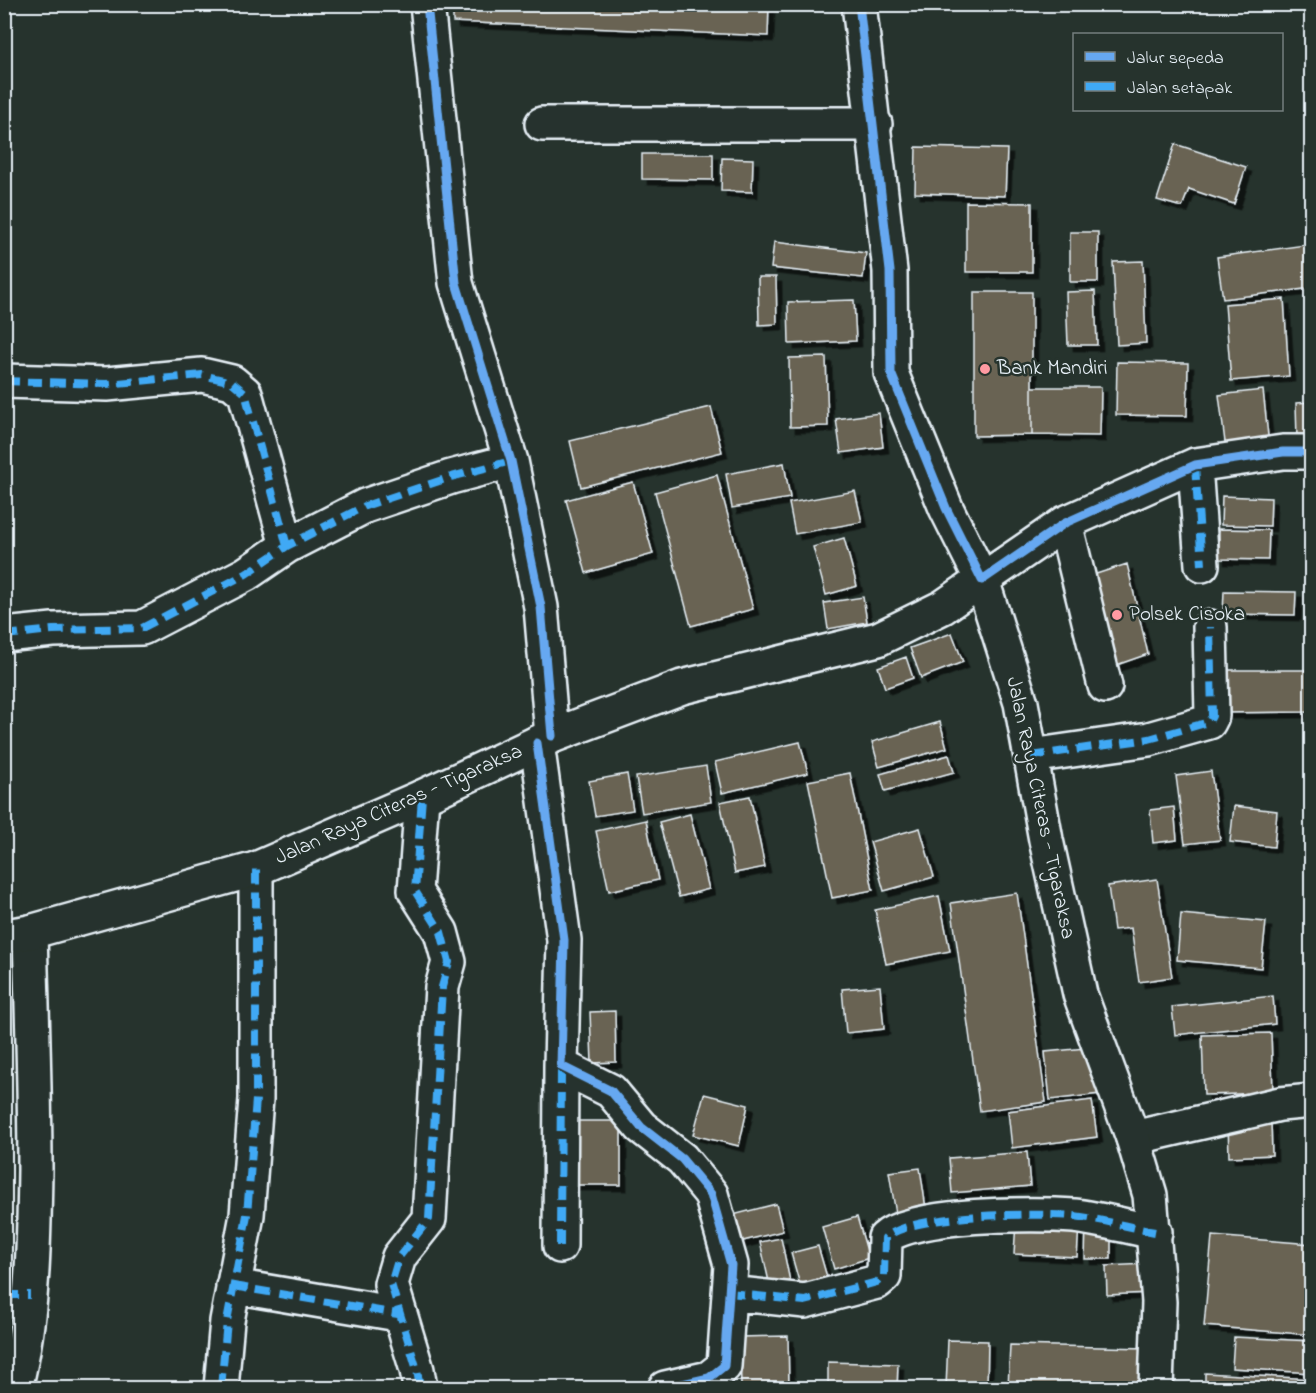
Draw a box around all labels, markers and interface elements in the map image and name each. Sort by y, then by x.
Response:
legend [1073,33,1283,111]
text: Jalur sepeda [1127,46,1224,72]
text: Jalan setapak [1127,76,1232,102]
place label: Bank Mandiri [996,354,1108,384]
marker: Bank Mandiri [978,362,992,376]
place label: Polsek Cisoka [1129,600,1245,630]
marker: Polsek Cisoka [1110,608,1124,622]
street label: Jalan Raya Citeras - Tigaraksa [996,674,1082,942]
street label: Jalan Raya Citeras - Tigaraksa [271,737,528,875]

